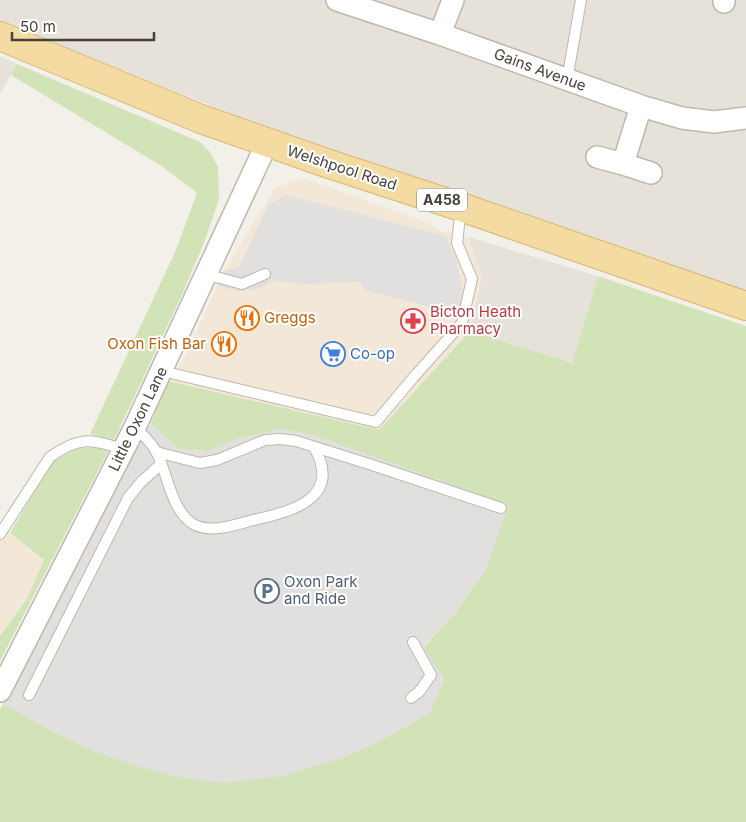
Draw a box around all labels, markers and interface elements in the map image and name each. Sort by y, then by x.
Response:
scale bar [12,10,155,42]
text: 50 m [20,17,56,36]
street label: Gains Avenue [491,44,589,95]
street label: Welshpool Road [285,141,399,194]
road number: A458 [417,188,467,212]
place label: Bicton Heath Pharmacy [430,302,521,338]
restaurant icon: Greggs [234,305,260,331]
place label: Greggs [264,308,316,327]
pharmacy icon: Bicton Heath Pharmacy [400,308,426,334]
restaurant icon: Oxon Fish Bar [211,331,237,357]
place label: Oxon Fish Bar [107,334,206,353]
supermarket icon: Co-op [320,341,346,367]
place label: Co-op [350,344,395,363]
street label: Little Oxon Lane [104,363,171,474]
place label: Oxon Park and Ride [284,572,358,608]
parking icon: Oxon Park and Ride [254,578,280,604]

